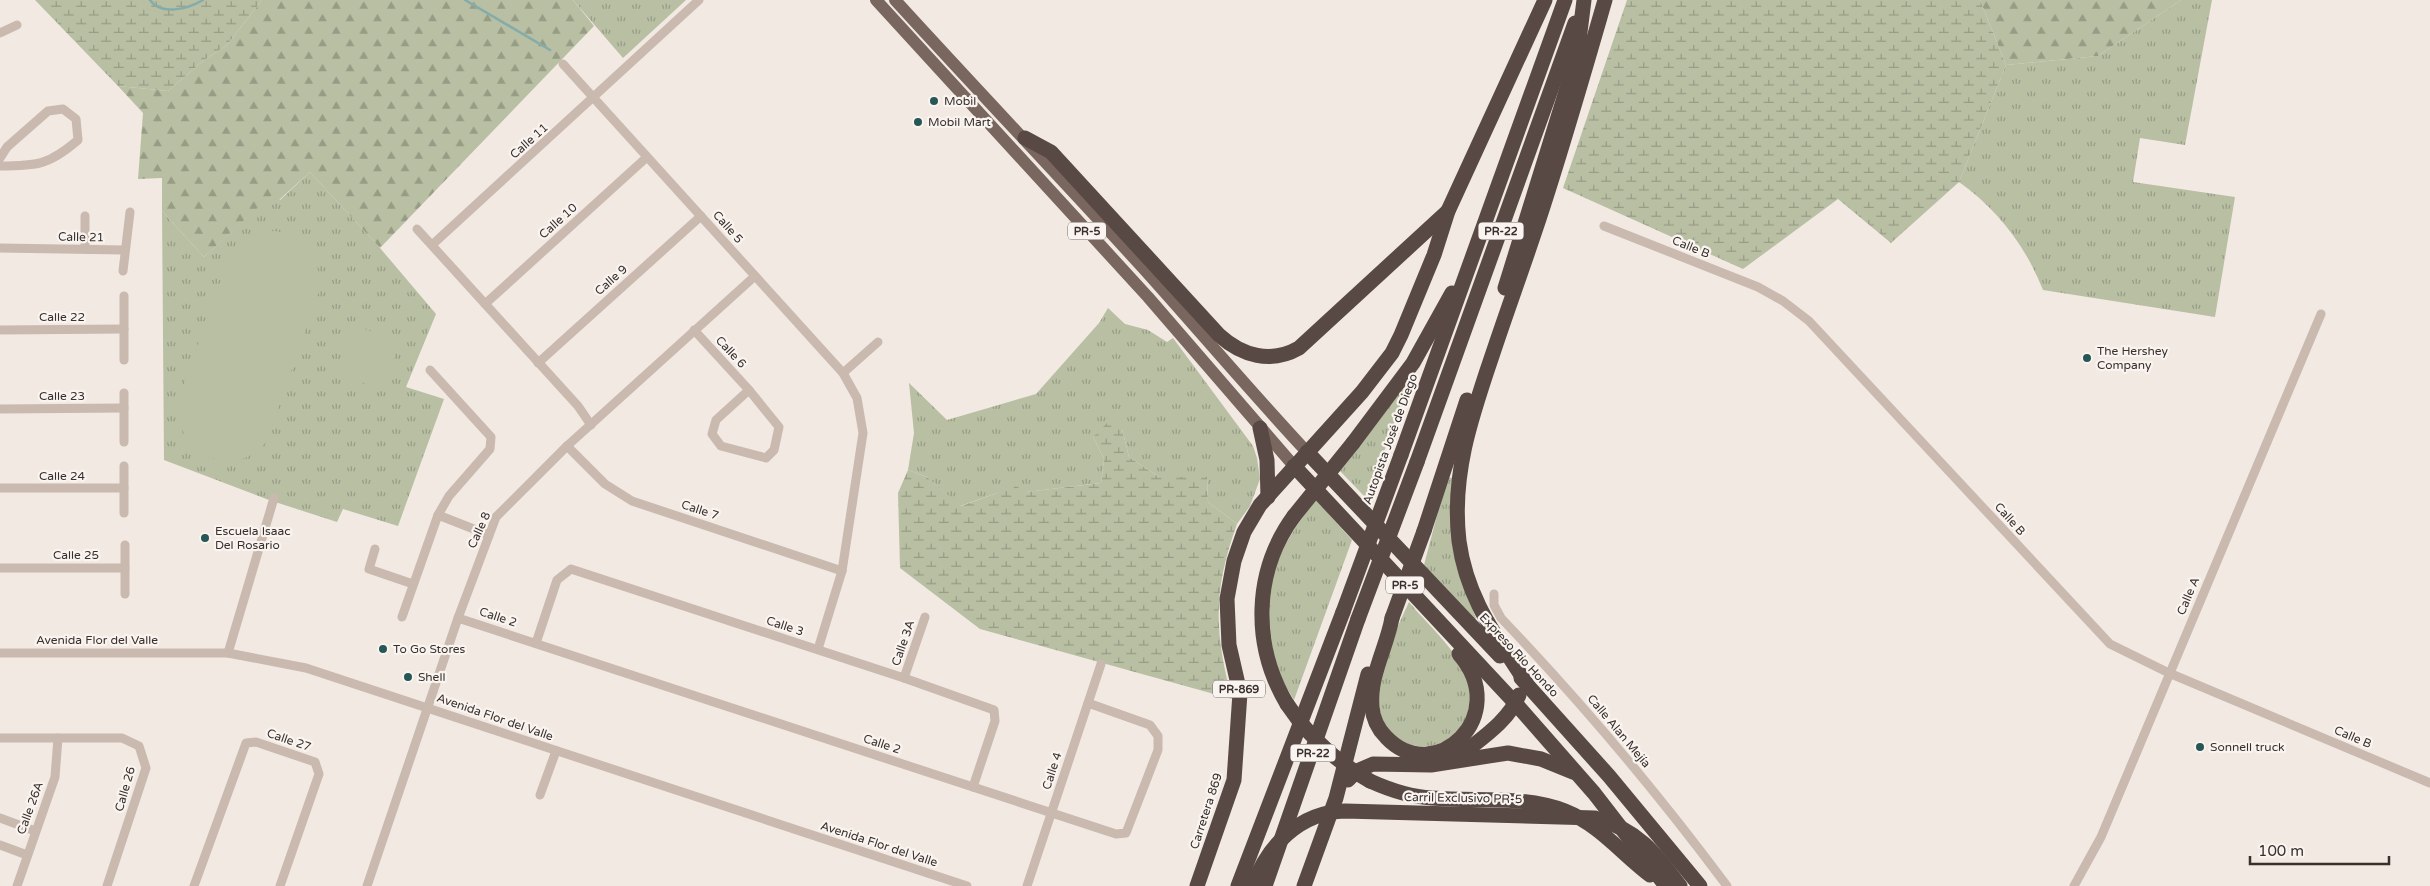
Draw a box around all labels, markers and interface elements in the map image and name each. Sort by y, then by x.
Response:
place label: Mobil [944,94,976,108]
marker: Mobil [928,95,940,107]
place label: Mobil Mart [928,115,991,129]
marker: Mobil Mart [912,116,924,128]
street label: Calle 11 [507,120,551,162]
street label: Calle 10 [536,200,580,242]
street label: Calle 5 [710,208,746,246]
road number: PR-5 [1068,222,1106,240]
road number: PR-22 [1478,222,1524,240]
street label: Calle 21 [58,230,104,244]
street label: Calle B [1670,233,1712,261]
street label: Calle 9 [592,262,630,298]
street label: Calle 22 [39,310,85,324]
street label: Calle 6 [713,333,749,371]
place label: The Hershey Company [2097,344,2169,372]
marker: The Hershey Company [2081,352,2093,364]
street label: Autopista José de Diego [1360,372,1420,506]
street label: Calle 23 [39,389,85,403]
street label: Calle 24 [39,469,85,483]
street label: Calle 7 [680,497,720,523]
street label: Calle B [1992,500,2028,538]
street label: Calle 8 [465,510,493,550]
place label: Escuela Isaac Del Rosario [215,524,291,552]
marker: Escuela Isaac Del Rosario [199,532,211,544]
street label: Calle 25 [53,548,99,562]
street label: Calle A [2174,575,2202,617]
road number: PR-5 [1386,576,1424,594]
street label: Calle 2 [478,604,518,630]
street label: Expreso Río Hondo [1477,610,1561,700]
street label: Calle 3 [765,613,805,639]
street label: Calle 3A [889,618,917,668]
street label: Avenida Flor del Valle [36,633,158,647]
place label: To Go Stores [393,642,466,656]
marker: To Go Stores [377,643,389,655]
place label: Shell [418,670,445,684]
marker: Shell [402,671,414,683]
road number: PR-869 [1213,681,1265,698]
street label: Avenida Flor del Valle [435,690,555,744]
street label: Calle Alan Mejía [1584,692,1654,770]
street label: Calle B [2332,723,2374,751]
street label: Calle 27 [265,726,313,754]
street label: Calle 2 [862,731,902,757]
place label: Sonnell truck [2210,740,2285,754]
marker: Sonnell truck [2194,741,2206,753]
road number: PR-22 [1290,744,1336,761]
street label: Calle 4 [1039,750,1065,791]
street label: Calle 26 [112,765,138,813]
street label: Carretera 869 [1187,771,1225,851]
street label: Calle 26A [14,780,46,836]
street label: Carril Exclusivo PR-5 [1404,790,1522,806]
street label: Avenida Flor del Valle [819,818,939,870]
scale bar [2250,834,2389,866]
text: 100 m [2258,842,2304,860]

